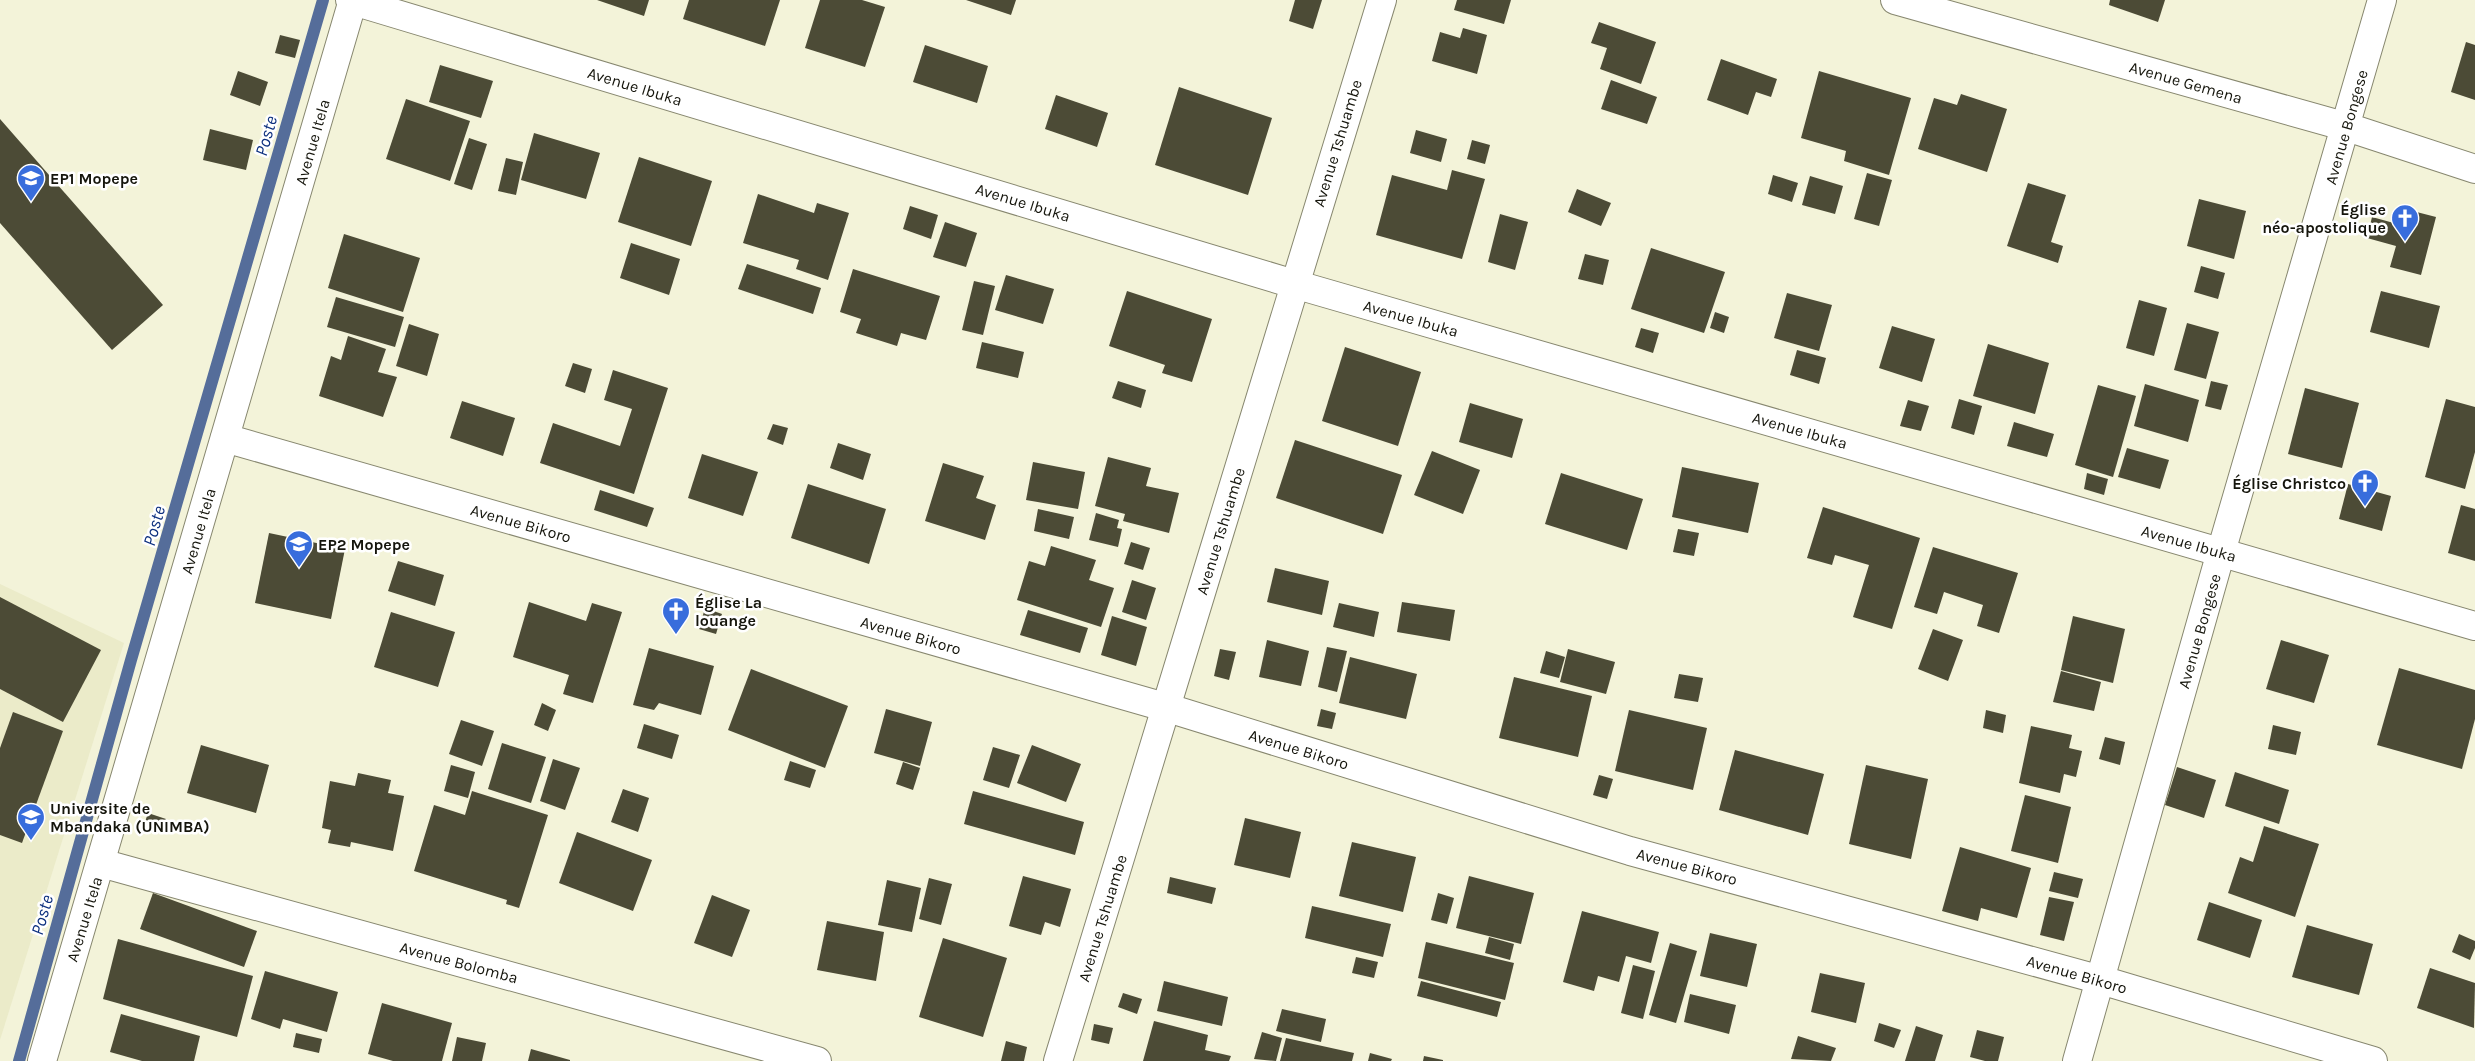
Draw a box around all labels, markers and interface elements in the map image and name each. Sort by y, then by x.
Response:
street label: Avenue Gemena [2127,57,2245,108]
street label: Avenue Ibuka [585,63,684,110]
street label: Avenue Bongese [2321,67,2372,187]
street label: Avenue Tshuambe [1309,77,1366,209]
street label: Avenue Itela [291,97,334,187]
water label: Poste [250,113,282,159]
school or university icon: EP1 Mopepe [16,163,46,202]
place label: EP1 Mopepe [50,169,138,188]
street label: Avenue Ibuka [973,179,1072,226]
place label: Église néo-apostolique [2262,200,2386,237]
church icon: Église néo-apostolique [2390,203,2420,242]
street label: Avenue Ibuka [1361,296,1461,341]
street label: Avenue Ibuka [1750,408,1850,453]
street label: Avenue Tshuambe [1192,465,1249,597]
church icon: Église Christco [2350,468,2380,507]
place label: Église Christco [2232,474,2346,493]
street label: Avenue Itela [177,486,220,576]
street label: Avenue Bikoro [469,500,573,547]
water label: Poste [138,503,170,549]
street label: Avenue Ibuka [2139,521,2239,566]
school or university icon: EP2 Mopepe [284,529,314,568]
place label: EP2 Mopepe [318,535,410,554]
street label: Avenue Bongese [2174,571,2225,691]
place label: Église La louange [695,593,762,630]
church icon: Église La louange [661,596,691,635]
street label: Avenue Bikoro [859,612,963,659]
street label: Avenue Bikoro [1247,725,1351,774]
place label: Universite de Mbandaka (UNIMBA) [50,799,210,836]
school or university icon: Universite de Mbandaka (UNIMBA) [16,802,46,841]
street label: Avenue Bikoro [1634,844,1739,889]
street label: Avenue Tshuambe [1074,852,1131,984]
street label: Avenue Itela [62,874,106,964]
water label: Poste [26,892,58,938]
street label: Avenue Bolomba [398,938,520,987]
street label: Avenue Bikoro [2025,951,2129,998]

